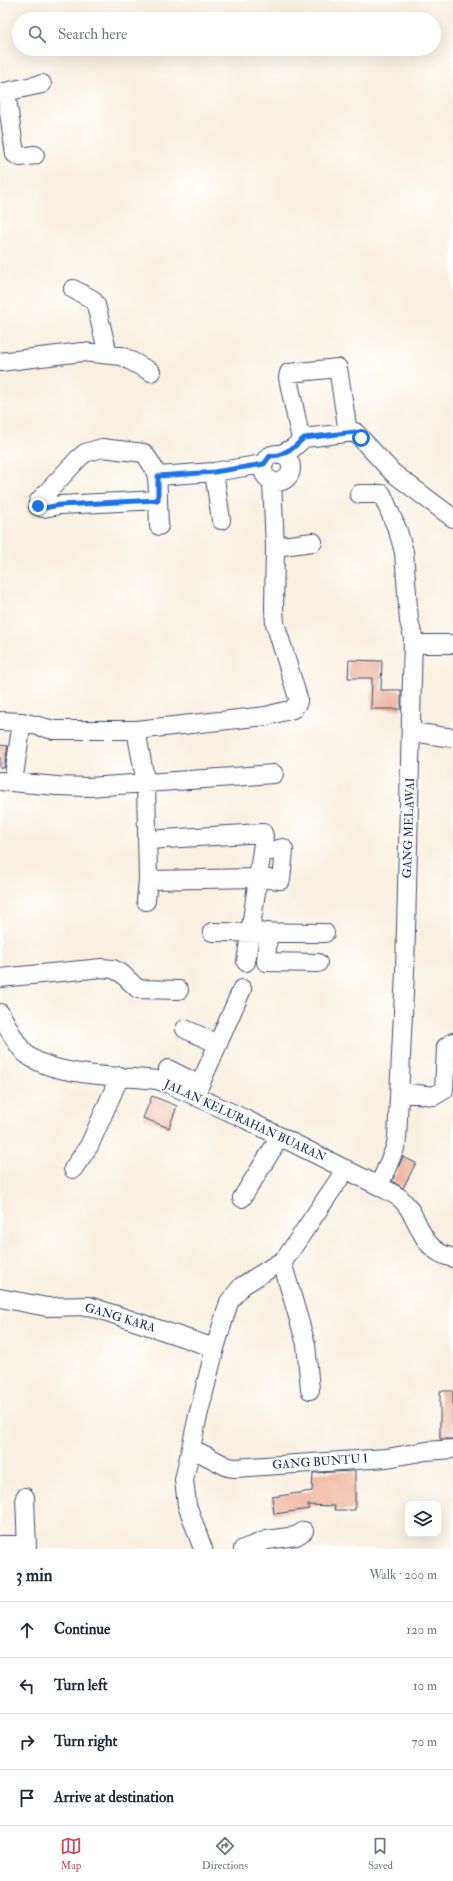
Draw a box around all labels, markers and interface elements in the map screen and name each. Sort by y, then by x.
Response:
search box [12,12,441,56]
icon: search [26,23,48,45]
text: Search here [58,25,127,44]
route start [352,429,370,447]
route end [29,497,47,515]
street label: GANG MELAWAI [400,777,418,879]
street label: JALAN KELURAHAN BUARAN [161,1076,329,1165]
street label: GANG KARA [83,1300,158,1336]
street label: GANG BUNTU I [272,1451,368,1473]
map controls [405,1501,441,1537]
button: layers [405,1501,441,1537]
text: 3 min [16,1565,53,1586]
text: Walk · 200 m [369,1567,437,1583]
icon: ahead [16,1619,38,1641]
text: Continue [54,1620,110,1639]
text: 120 m [406,1622,437,1638]
icon: left [16,1675,38,1697]
text: Turn left [54,1676,108,1695]
text: 10 m [413,1678,437,1694]
icon: right [16,1731,38,1753]
text: Turn right [54,1732,117,1751]
text: 70 m [412,1734,437,1750]
icon: arrive [16,1787,38,1809]
text: Arrive at destination [54,1788,174,1807]
tab: Map [60,1835,82,1872]
tab: Directions [202,1835,248,1872]
tab: Saved [368,1835,393,1872]

